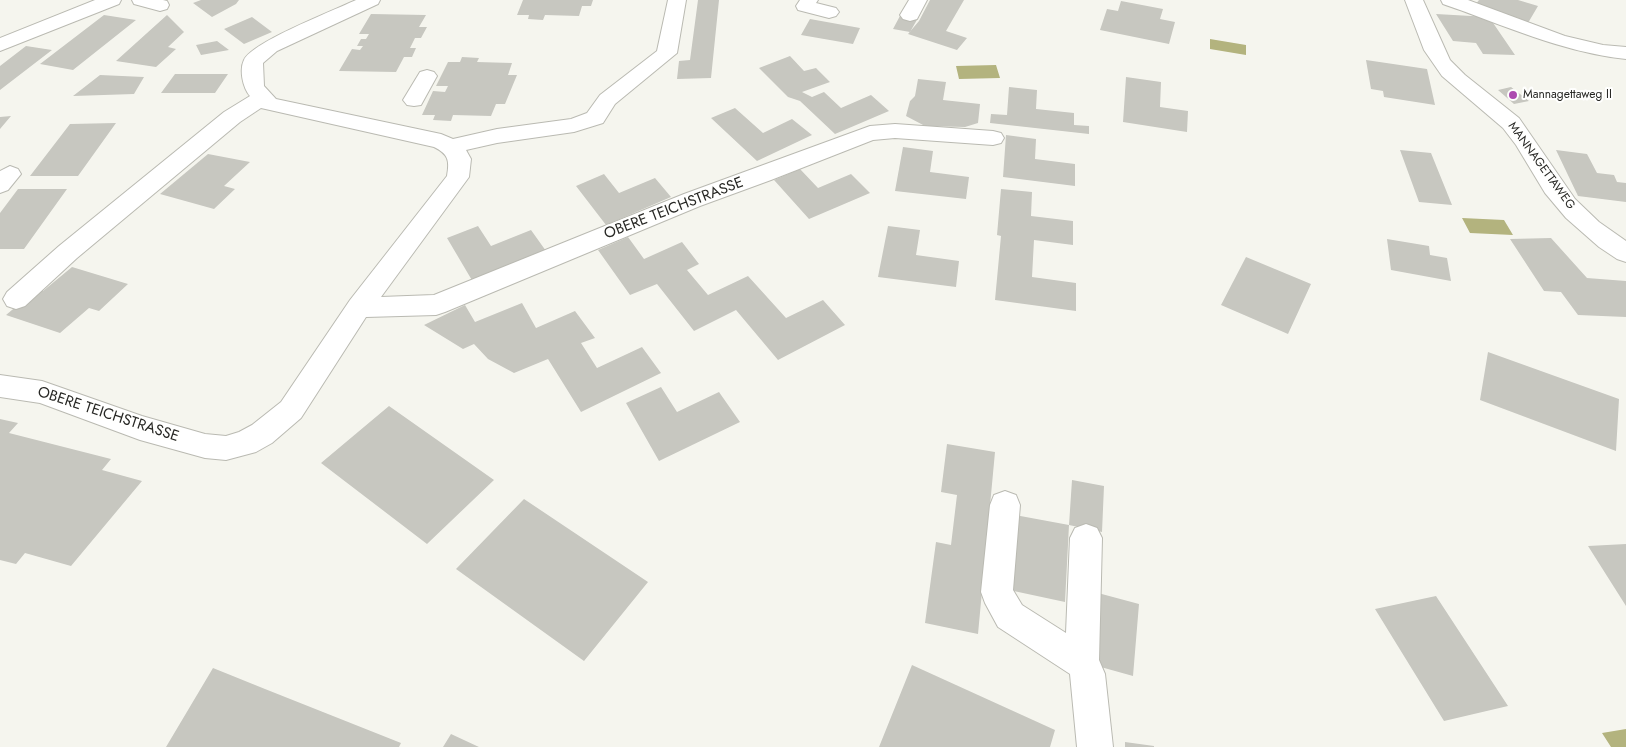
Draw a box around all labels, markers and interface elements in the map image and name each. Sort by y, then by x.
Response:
place label: Mannagettaweg II [1523,88,1612,102]
marker: Mannagettaweg II [1507,89,1519,101]
street label: MANNAGETTAWEG [1504,119,1578,213]
street label: OBERE TEICHSTRASSE [602,174,746,244]
street label: OBERE TEICHSTRASSE [35,384,181,446]

